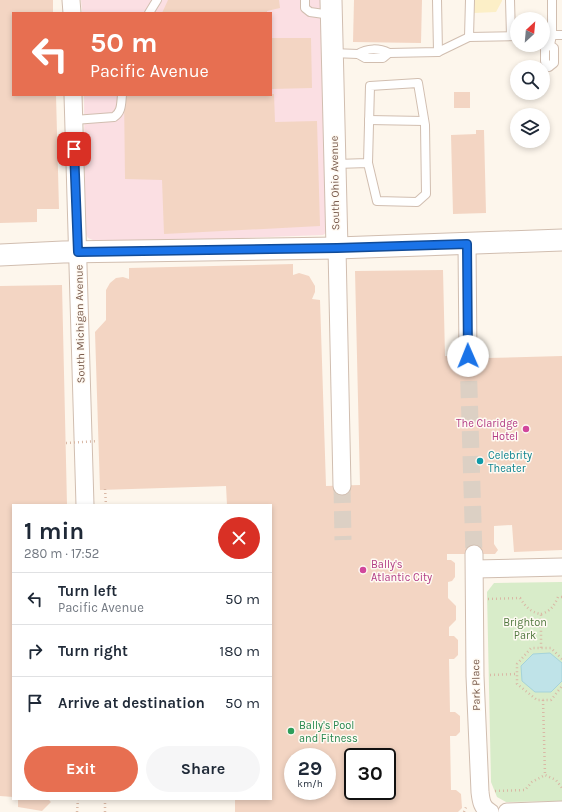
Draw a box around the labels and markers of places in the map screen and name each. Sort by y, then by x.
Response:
pin [57,132,91,166]
place label: The Claridge Hotel [456,417,518,443]
marker: The Claridge Hotel [521,424,531,434]
place label: Celebrity Theater [488,449,532,475]
marker: Celebrity Theater [475,456,485,466]
place label: Bally's Atlantic City [371,558,432,584]
marker: Bally's Atlantic City [358,565,368,575]
place label: Bally's Pool and Fitness [299,719,358,745]
marker: Bally's Pool and Fitness [286,726,296,736]

